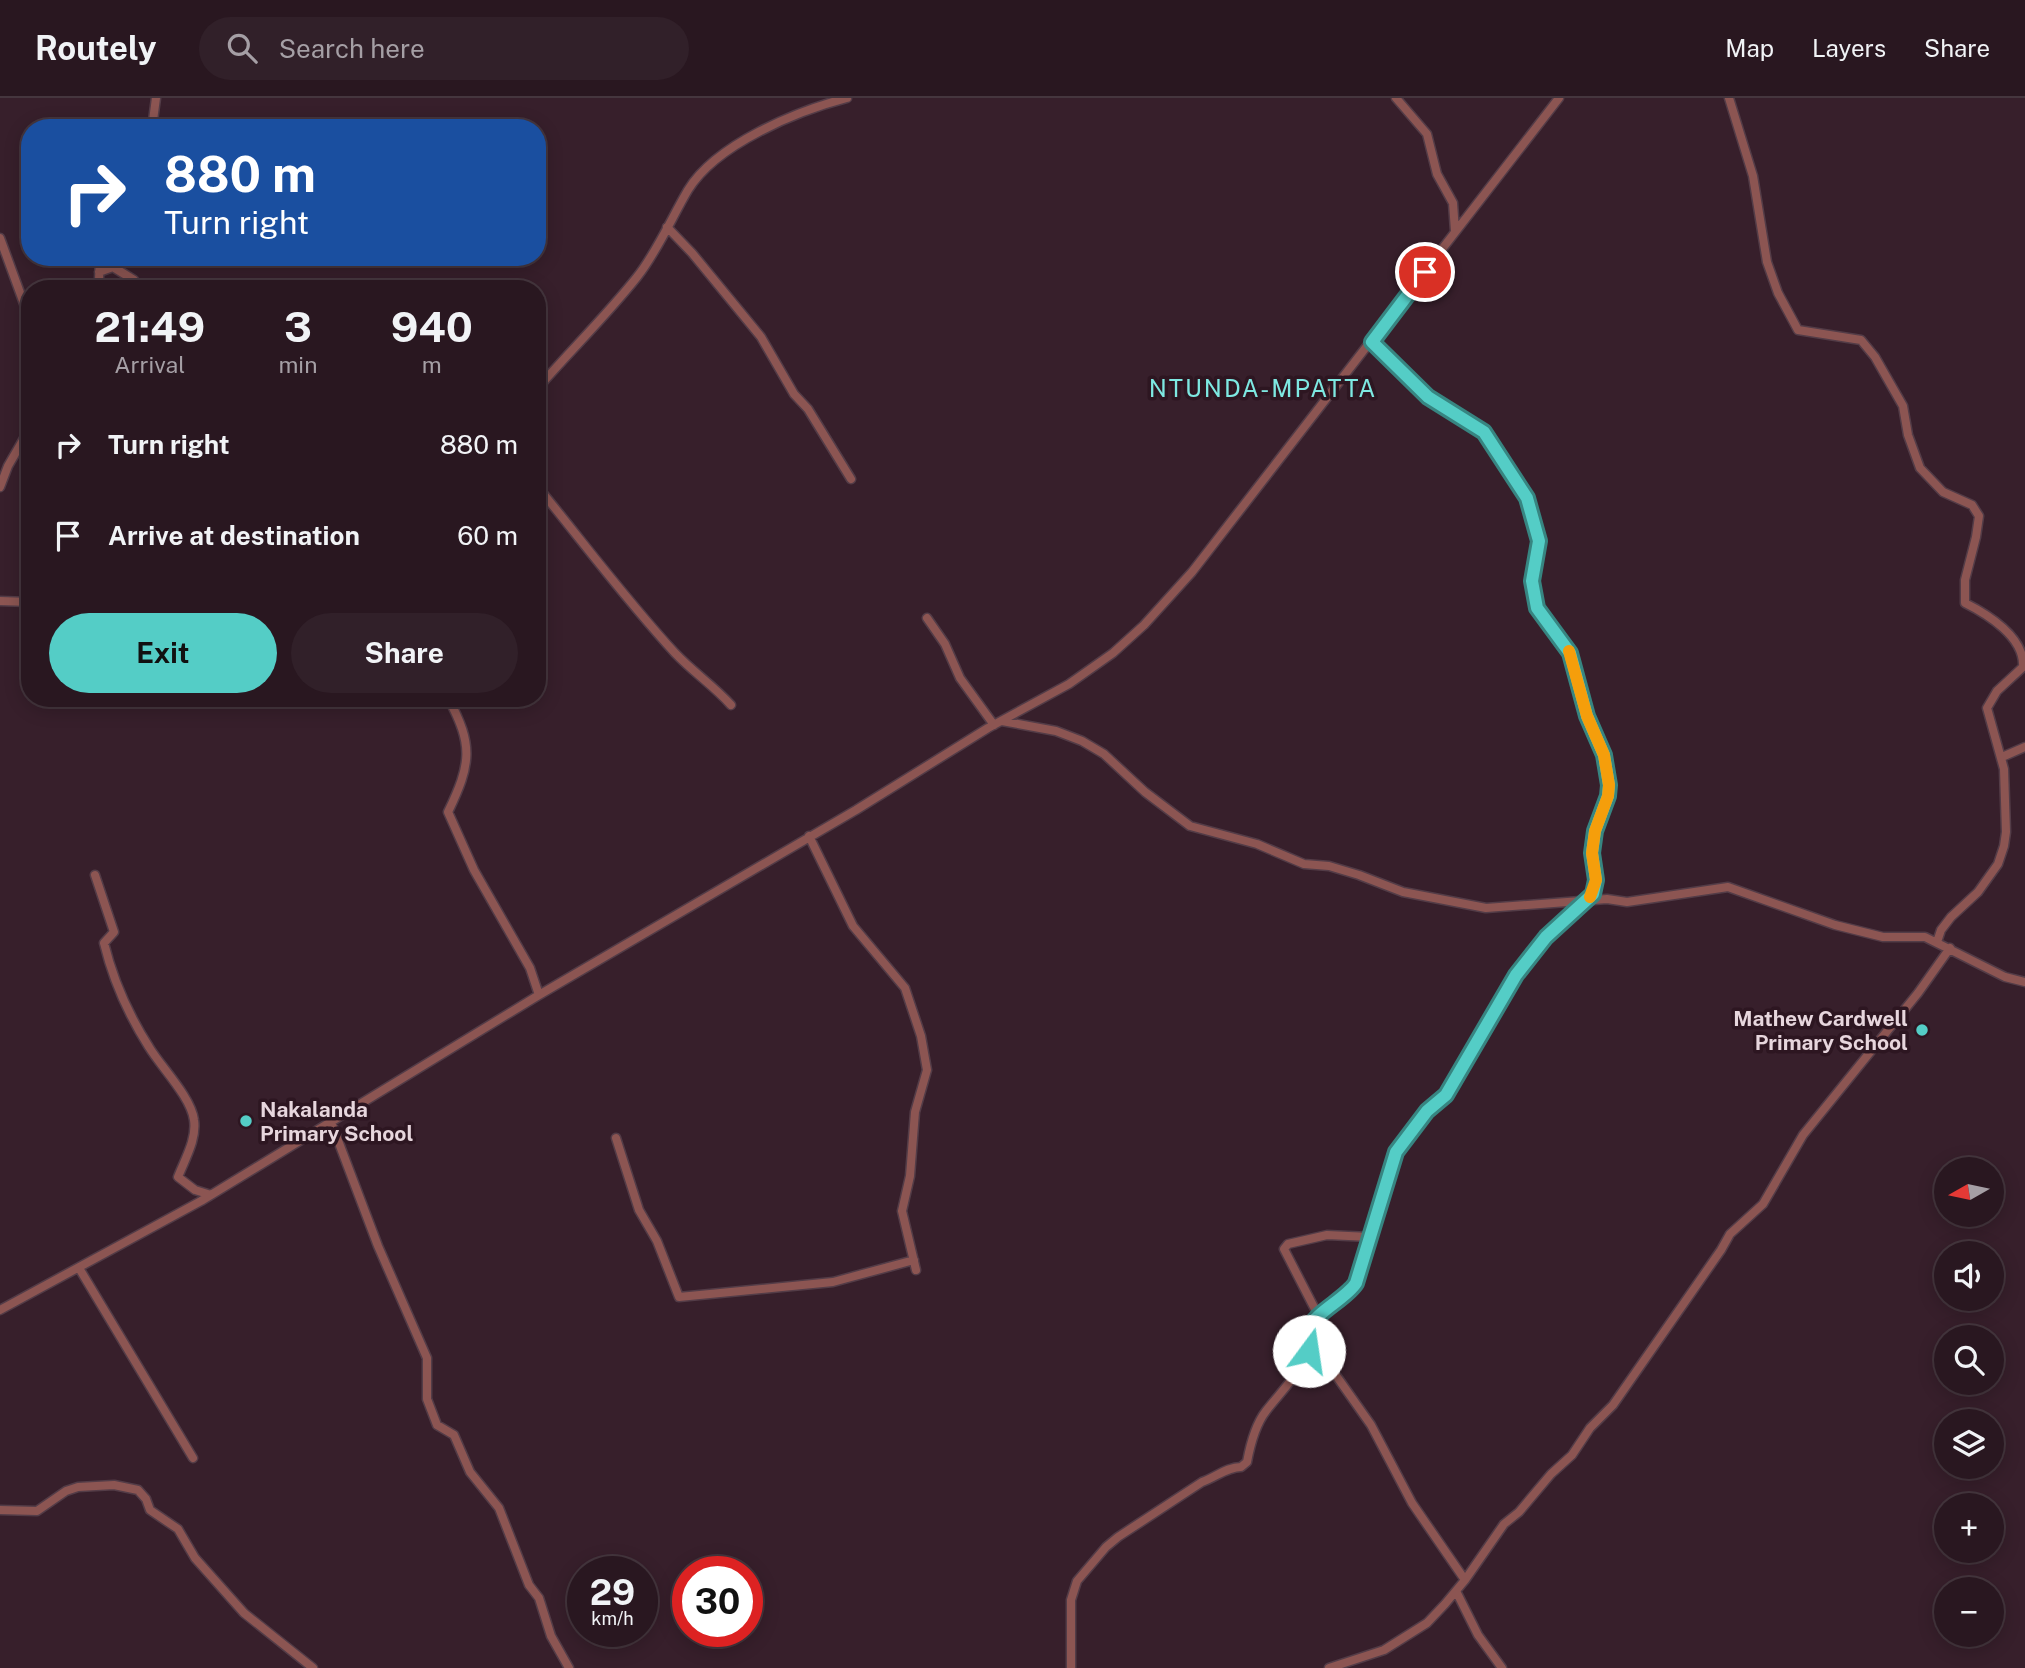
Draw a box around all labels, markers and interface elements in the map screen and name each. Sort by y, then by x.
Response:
search box [199,17,689,80]
text: Routely [35,29,157,67]
icon: search [223,29,261,67]
text: Search here [279,33,425,64]
text: Map [1725,34,1774,62]
text: Layers [1812,34,1886,62]
text: Share [1924,34,1990,62]
text: 880 m [164,145,316,203]
icon: right [49,147,140,238]
text: Turn right [164,204,309,241]
pin [1395,242,1455,302]
icon: arrive [1406,253,1444,291]
text: 21:49 [94,302,205,351]
text: 3 [284,302,312,351]
text: 940 [391,302,473,351]
text: Arrival [114,351,185,378]
text: min [278,351,317,378]
text: m [422,351,442,378]
district label: NTUNDA-MPATTA [1149,374,1377,402]
icon: right [49,426,87,464]
text: Turn right [108,429,230,460]
text: 880 m [440,429,518,460]
icon: arrive [49,517,87,555]
text: Arrive at destination [108,520,360,551]
text: 60 m [457,520,518,551]
button: Exit [49,613,277,693]
button: Share [291,613,518,693]
place label: Mathew Cardwell Primary School [1733,1006,1908,1055]
marker: Mathew Cardwell Primary School [1914,1022,1930,1038]
place label: Nakalanda Primary School [260,1097,413,1146]
marker: Nakalanda Primary School [238,1113,254,1129]
north arrow [1934,1157,2004,1227]
map controls [1934,1157,2004,1647]
button: sound [1934,1241,2004,1311]
position arrow [1272,1314,1346,1388]
button: search [1934,1325,2004,1395]
button: layers [1934,1409,2004,1479]
button: + [1934,1493,2004,1563]
speed limit sign: 30 [672,1556,763,1647]
text: 29 [590,1572,635,1613]
button: − [1934,1577,2004,1647]
text: km/h [591,1608,634,1629]

